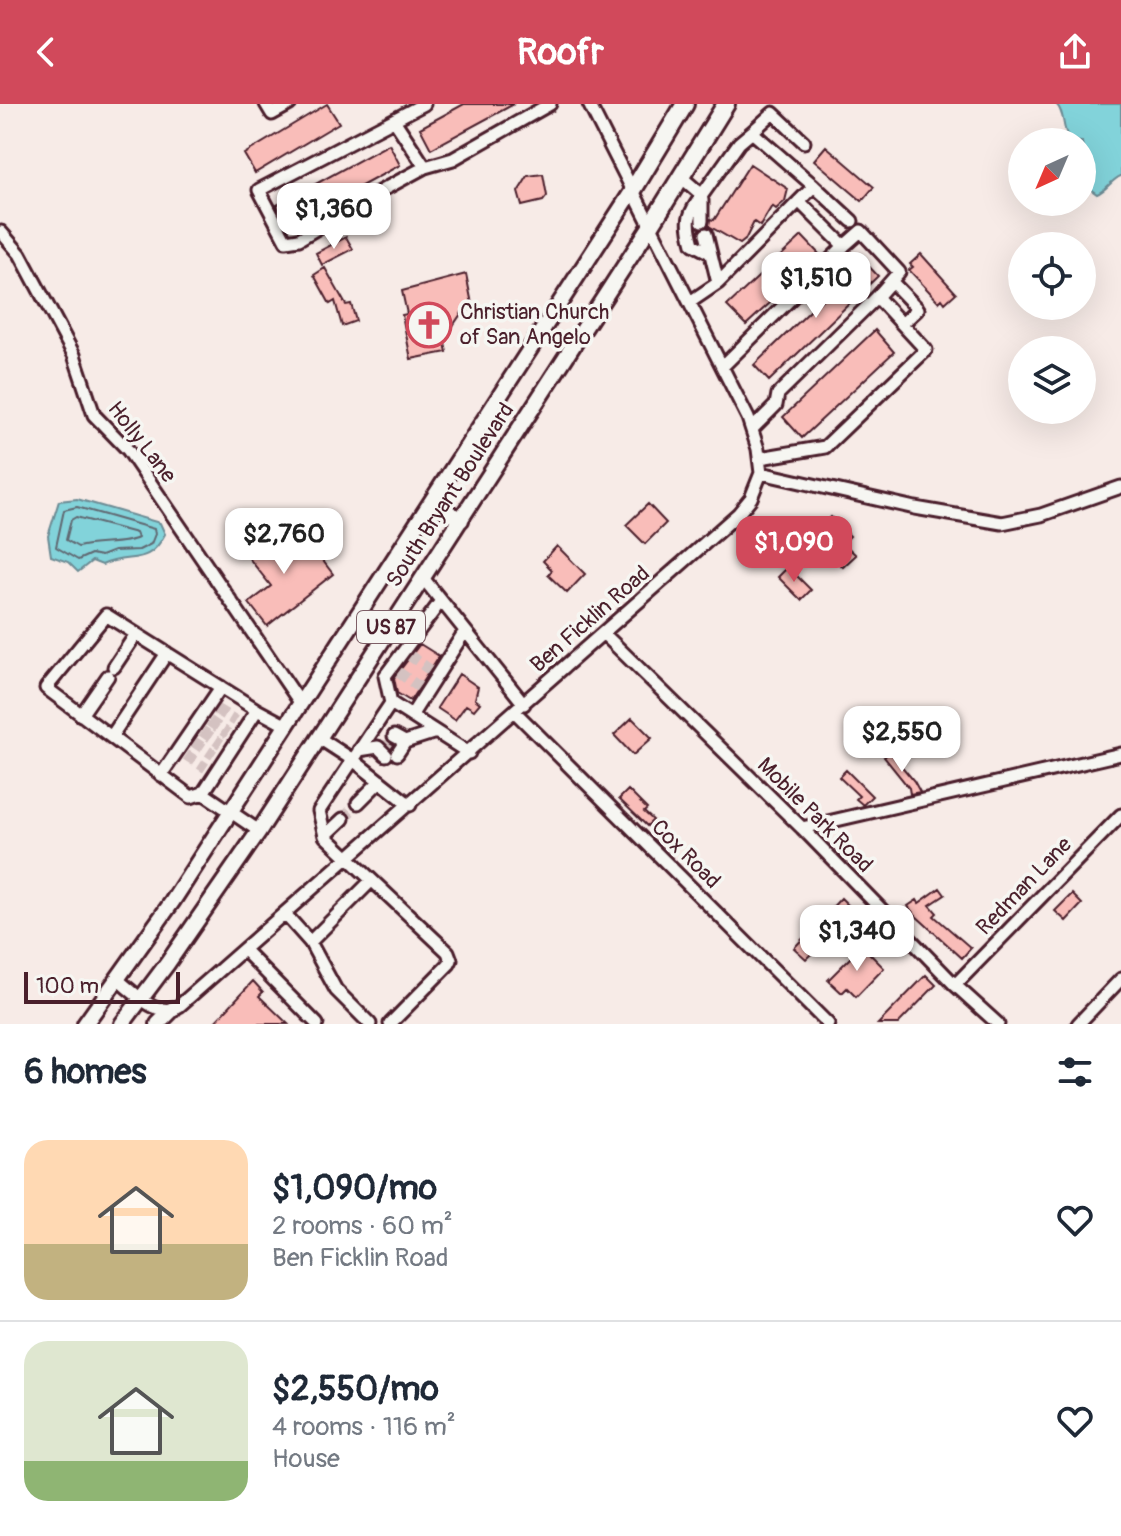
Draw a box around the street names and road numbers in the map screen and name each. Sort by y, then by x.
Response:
street label: Holly Lane [102,396,183,488]
street label: South Bryant Boulevard [380,397,520,593]
street label: Ben Ficklin Road [524,559,656,679]
road number: US 87 [357,611,425,643]
street label: Mobile Park Road [751,751,879,879]
street label: Cox Road [646,814,726,894]
street label: Redman Lane [970,831,1078,941]

